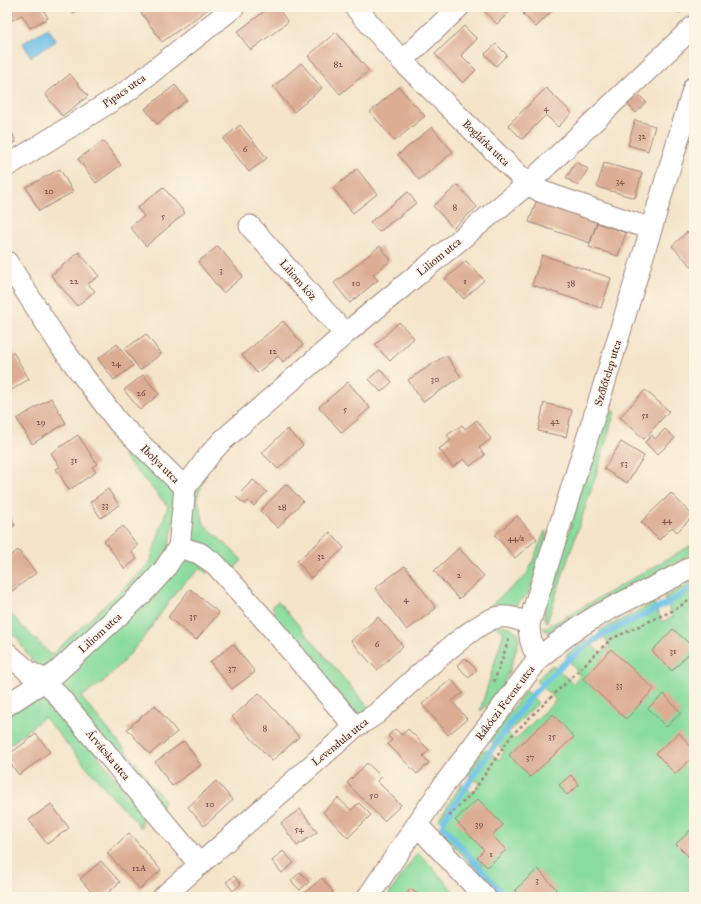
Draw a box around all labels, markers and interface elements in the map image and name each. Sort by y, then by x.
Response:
house number: 82 [333,58,343,69]
street label: Pipacs utca [100,71,148,111]
house number: 4 [543,102,549,113]
street label: Boglárka utca [460,117,513,169]
house number: 32 [638,130,647,141]
house number: 6 [243,143,248,154]
house number: 34 [616,175,625,186]
house number: 20 [44,185,54,196]
house number: 8 [453,201,458,212]
house number: 5 [161,210,166,221]
street label: Liliom utca [414,235,464,279]
street label: Liliom köz [277,257,319,303]
house number: 3 [219,264,223,275]
house number: 22 [70,275,79,286]
house number: 1 [463,275,467,286]
house number: 10 [352,277,360,288]
house number: 38 [567,277,575,288]
street label: Szőlőtelep utca [592,338,624,408]
house number: 12 [269,345,278,356]
house number: 24 [111,357,122,368]
house number: 30 [431,373,439,384]
house number: 26 [136,387,146,398]
house number: 5 [343,403,348,414]
house number: 51 [641,409,649,420]
house number: 42 [550,415,560,426]
house number: 29 [36,416,46,427]
street label: Ibolya utca [138,442,182,486]
house number: 31 [70,454,78,465]
house number: 53 [620,457,628,468]
house number: 33 [101,499,109,510]
house number: 28 [277,501,287,512]
house number: 44 [662,514,673,525]
house number: 44/a [508,532,524,543]
house number: 32 [317,550,326,561]
house number: 2 [457,569,462,580]
house number: 4 [403,593,409,604]
street label: Liliom utca [76,610,124,656]
house number: 35 [189,610,198,621]
house number: 6 [375,638,380,649]
house number: 31 [669,645,677,656]
house number: 37 [228,662,236,673]
street label: Rákóczi Ferenc utca [473,663,538,743]
house number: 33 [615,679,623,690]
street label: Levendula utca [309,715,371,769]
house number: 8 [263,722,268,733]
street label: Árvácska utca [83,727,133,783]
house number: 35 [548,730,557,741]
house number: 37 [526,751,534,762]
house number: 50 [369,789,379,800]
house number: 10 [206,798,214,809]
house number: 39 [475,818,483,829]
house number: 54 [295,823,304,834]
house number: 1 [489,848,493,859]
house number: 12A [132,862,146,873]
house number: 3 [535,874,539,885]

